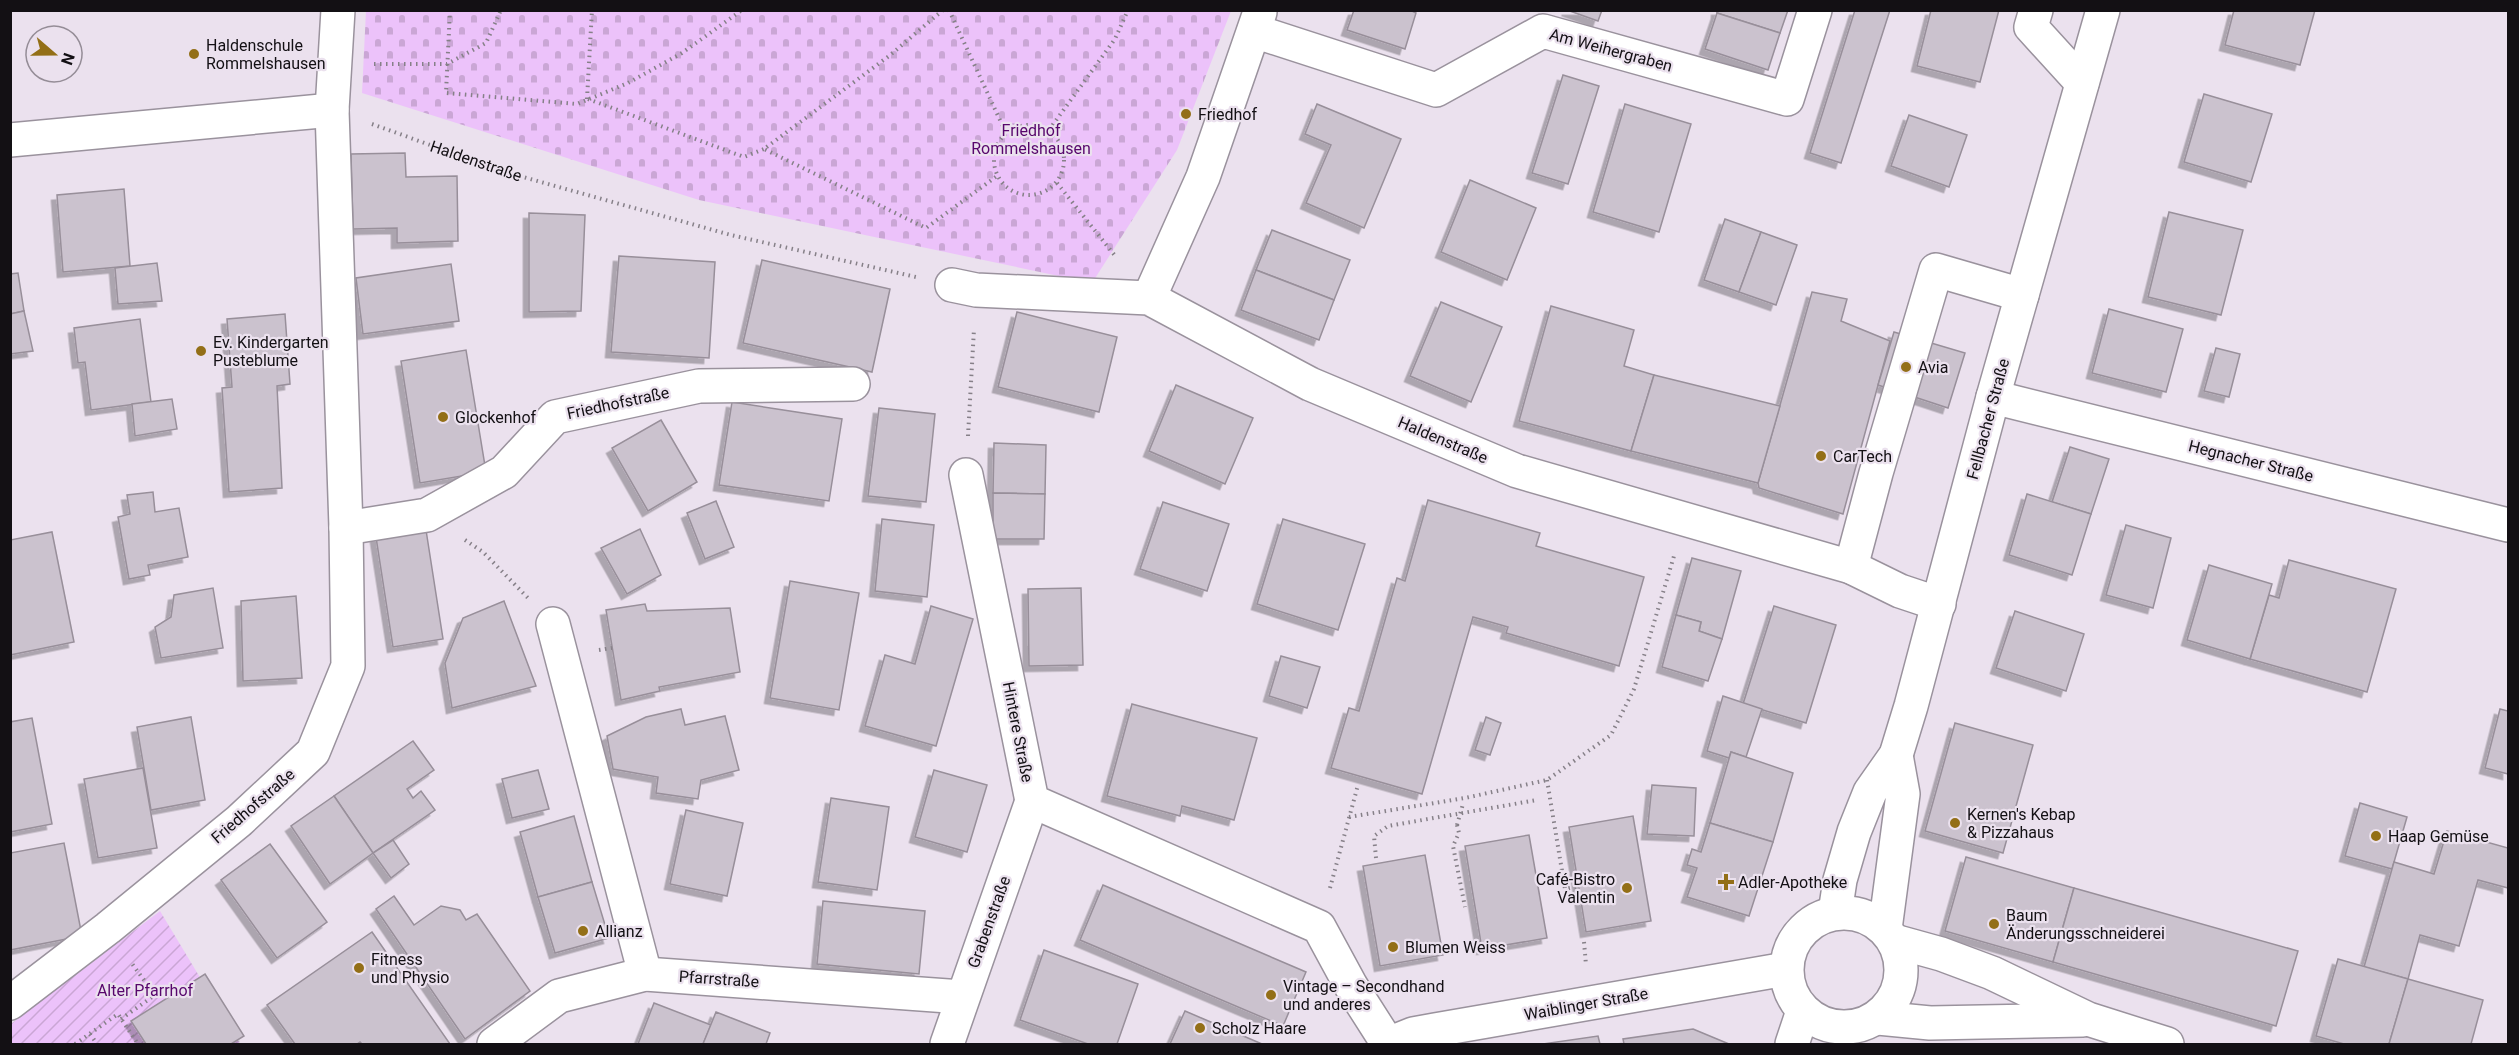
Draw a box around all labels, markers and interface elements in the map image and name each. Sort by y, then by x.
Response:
north arrow [24,24,84,84]
street label: Am Weihergraben [1547,24,1675,76]
place label: Haldenschule Rommelshausen [206,36,326,73]
marker: Haldenschule Rommelshausen [187,47,201,61]
text: N [57,50,78,68]
place label: Friedhof [1198,105,1257,124]
marker: Friedhof [1179,107,1193,121]
park label: Friedhof Rommelshausen [971,121,1091,158]
street label: Haldenstraße [428,136,524,186]
place label: Ev. Kindergarten Pusteblume [213,333,329,370]
marker: Ev. Kindergarten Pusteblume [194,344,208,358]
street label: Fellbacher Straße [1963,357,2013,481]
place label: Avia [1918,358,1948,377]
marker: Avia [1899,360,1913,374]
street label: Friedhofstraße [565,383,671,423]
place label: Glockenhof [455,408,537,427]
marker: Glockenhof [436,410,450,424]
street label: Haldenstraße [1395,413,1491,467]
street label: Hegnacher Straße [2187,436,2315,486]
place label: CarTech [1833,447,1892,466]
marker: CarTech [1814,449,1828,463]
street label: Hintere Straße [999,680,1037,784]
street label: Friedhofstraße [207,765,299,847]
place label: Kernen's Kebap & Pizzahaus [1967,805,2075,842]
marker: Kernen's Kebap & Pizzahaus [1948,816,1962,830]
place label: Haap Gemüse [2388,827,2489,846]
marker: Haap Gemüse [2369,829,2383,843]
place label: Café-Bistro Valentin [1536,870,1615,907]
street label: Grabenstraße [964,873,1014,971]
place label: Adler-Apotheke [1738,873,1847,892]
marker: Adler-Apotheke [1719,875,1733,889]
marker: Café-Bistro Valentin [1620,881,1634,895]
place label: Baum Änderungsschneiderei [2006,906,2165,943]
marker: Baum Änderungsschneiderei [1987,917,2001,931]
place label: Allianz [595,922,643,941]
marker: Allianz [576,924,590,938]
place label: Blumen Weiss [1405,938,1506,957]
marker: Blumen Weiss [1386,940,1400,954]
place label: Fitness und Physio [371,950,449,987]
marker: Fitness und Physio [352,961,366,975]
street label: Pfarrstraße [678,967,760,991]
place label: Vintage – Secondhand und anderes [1283,977,1444,1014]
park label: Alter Pfarrhof [97,981,194,1000]
street label: Waiblinger Straße [1523,984,1649,1024]
marker: Vintage – Secondhand und anderes [1264,988,1278,1002]
place label: Scholz Haare [1212,1019,1306,1038]
marker: Scholz Haare [1193,1021,1207,1035]

